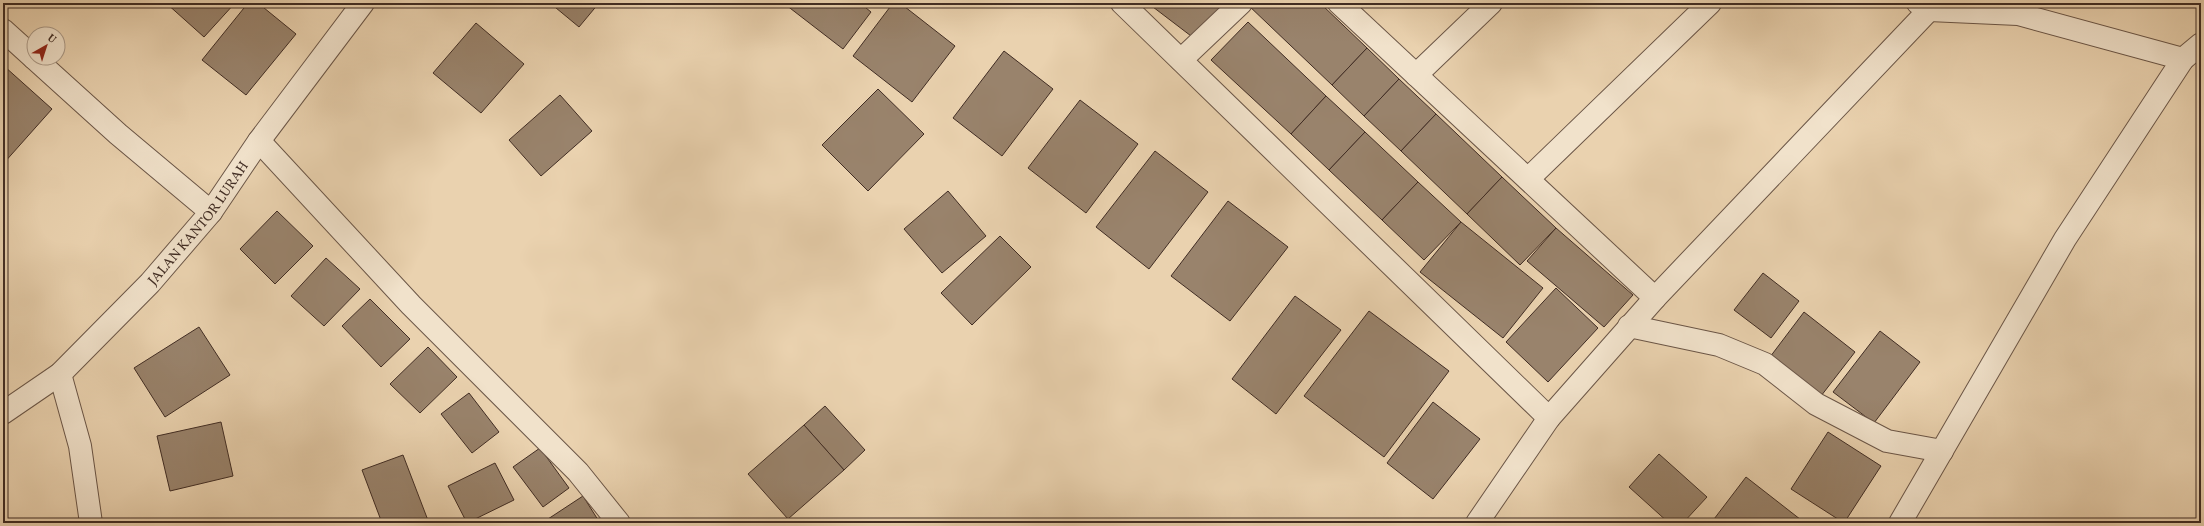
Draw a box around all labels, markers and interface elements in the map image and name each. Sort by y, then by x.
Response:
north arrow [26,26,66,66]
text: U [44,31,59,48]
street label: JALAN KANTOR LURAH [144,158,254,290]

